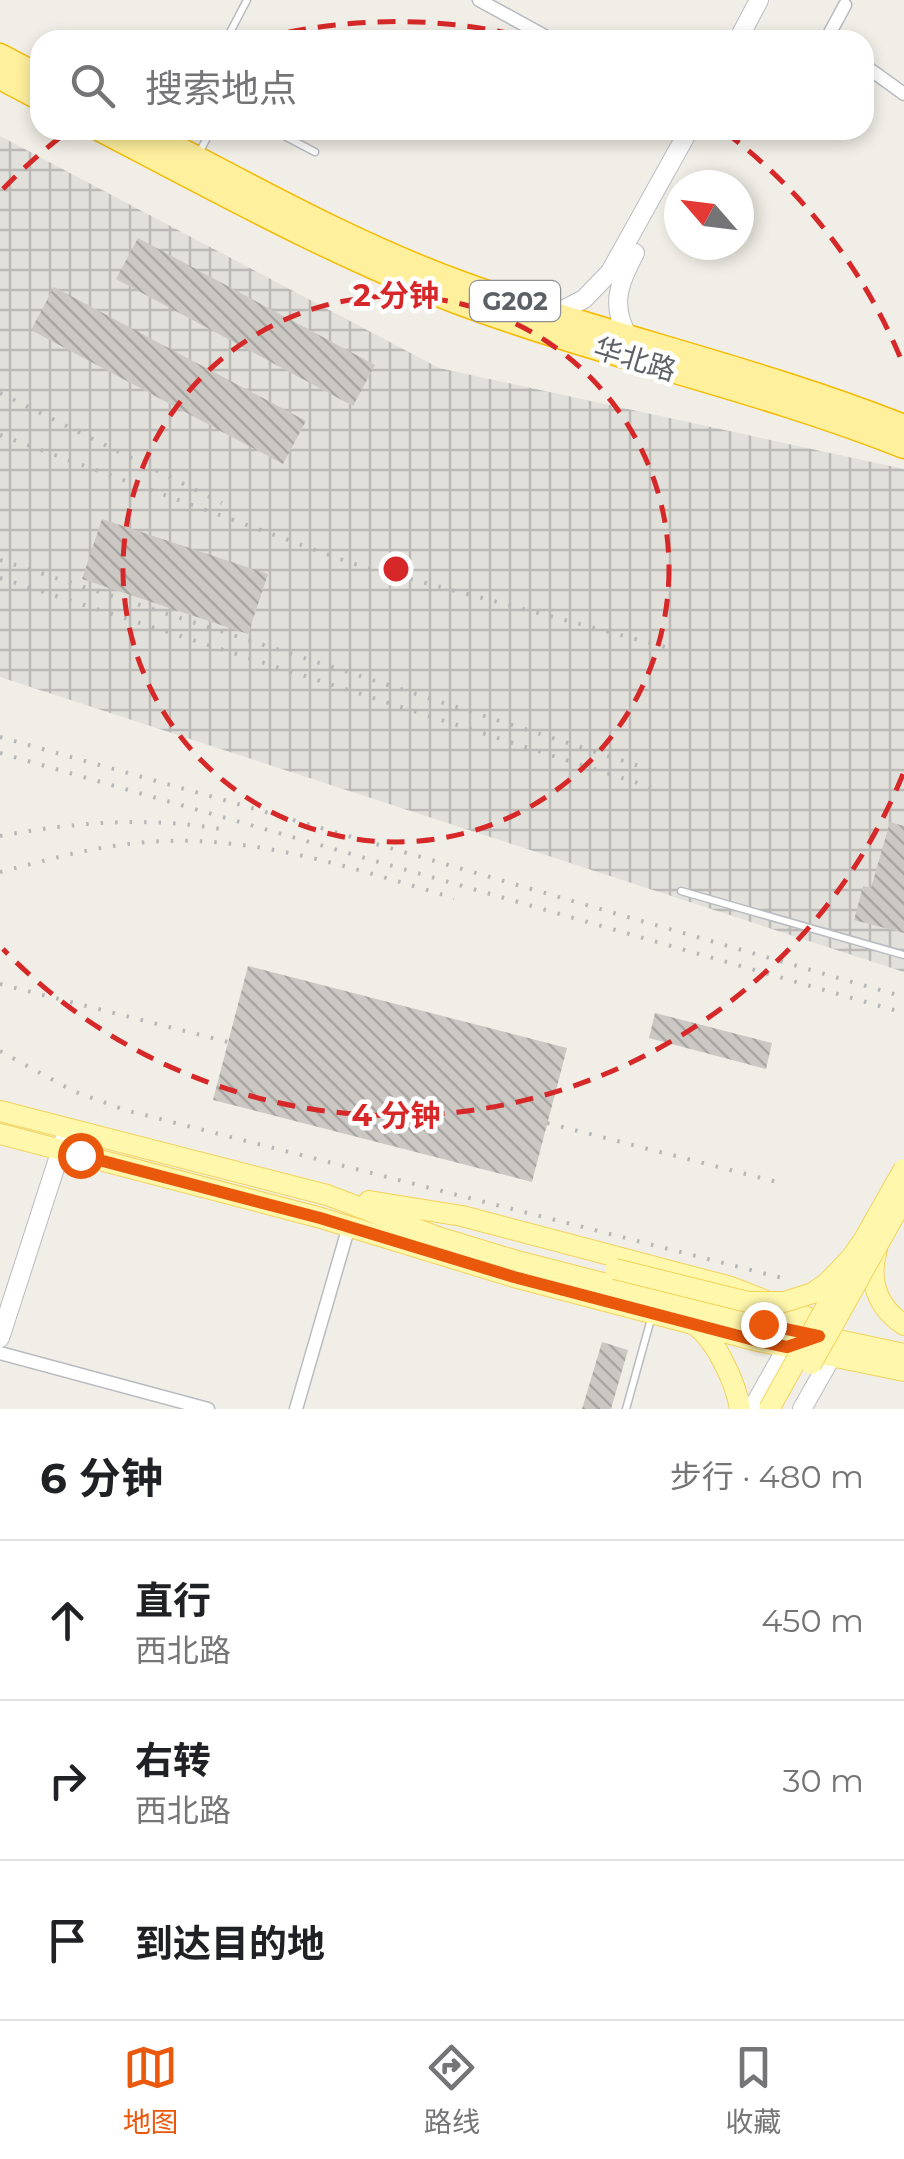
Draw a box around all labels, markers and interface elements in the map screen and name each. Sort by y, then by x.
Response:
search box [30,30,874,140]
icon: search [65,58,120,113]
text: 搜索地点 [145,65,297,112]
north arrow [664,170,754,260]
text: 2 分钟 [353,277,439,314]
road number: G202 [470,281,560,321]
street label: 华北路 [590,330,680,388]
centre of rings [378,551,414,587]
text: 4 分钟 [351,1097,441,1134]
route start [58,1133,104,1179]
route end [741,1302,787,1348]
text: 6 分钟 [40,1452,163,1504]
text: 步行 · 480 m [670,1457,864,1496]
text: 直行 [135,1577,211,1624]
icon: ahead [40,1593,95,1648]
text: 450 m [761,1601,864,1640]
text: 西北路 [135,1631,231,1670]
text: 右转 [135,1737,211,1784]
icon: right [40,1753,95,1808]
text: 30 m [782,1761,864,1800]
text: 西北路 [135,1791,231,1830]
icon: arrive [40,1913,95,1968]
text: 到达目的地 [135,1920,325,1967]
tab: 地图 [123,2040,179,2140]
tab: 路线 [424,2040,480,2140]
tab: 收藏 [725,2040,781,2140]

